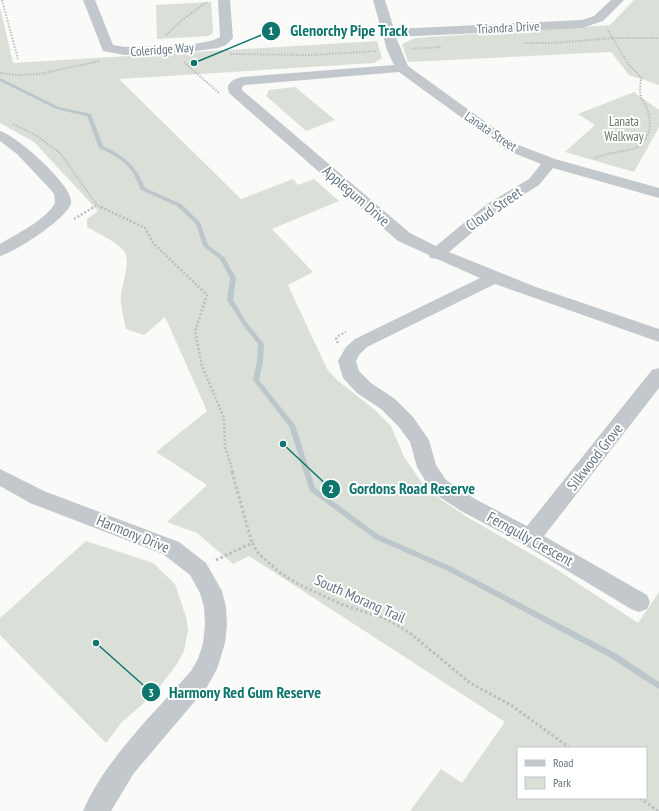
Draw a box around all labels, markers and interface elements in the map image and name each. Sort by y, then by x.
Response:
callout: Glenorchy Pipe Track [261,17,416,45]
street label: Triandra Drive [476,17,540,38]
text: Glenorchy Pipe Track [290,20,408,40]
text: 1 [268,23,274,38]
street label: Coleridge Way [130,39,194,60]
street label: Lanata Street [461,108,521,155]
park label: Lanata Walkway [604,113,644,145]
street label: Applegum Drive [319,161,394,230]
street label: Cloud Street [462,182,525,235]
street label: Silkwood Grove [562,419,627,494]
callout: Gordons Road Reserve [321,475,483,503]
text: Gordons Road Reserve [349,478,475,498]
text: 2 [328,481,334,496]
street label: Ferngully Crescent [484,507,577,570]
street label: Harmony Drive [94,510,172,557]
street label: South Morang Trail [312,570,409,627]
callout: Harmony Red Gum Reserve [141,678,330,706]
text: Harmony Red Gum Reserve [169,682,321,702]
text: 3 [148,685,154,700]
legend [517,747,647,799]
text: Road [553,755,573,770]
text: Park [553,775,571,790]

